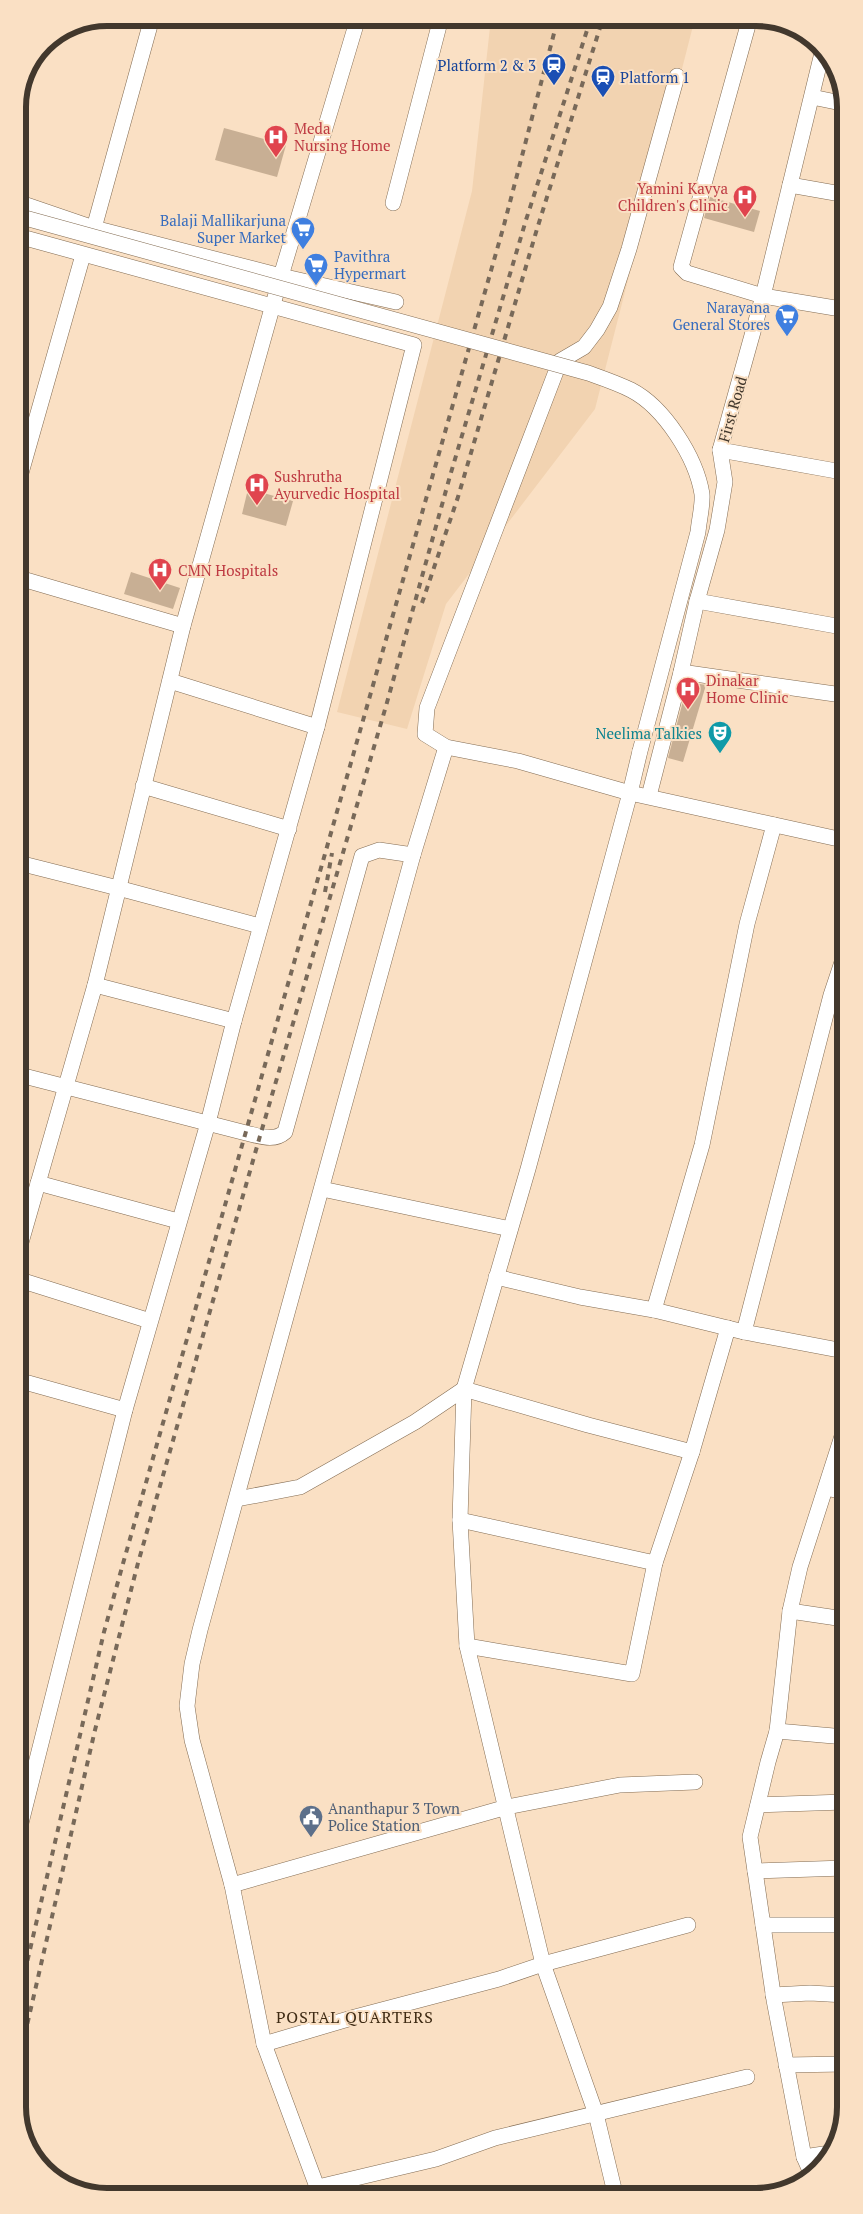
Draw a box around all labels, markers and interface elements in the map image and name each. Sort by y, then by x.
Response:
station icon: Platform 2 & 3 [541,52,567,86]
place label: Platform 2 & 3 [438,55,536,75]
station icon: Platform 1 [590,64,616,98]
place label: Platform 1 [620,67,690,87]
place label: Meda Nursing Home [294,118,391,155]
hospital icon: Meda Nursing Home [263,124,289,158]
place label: Yamini Kavya Children's Clinic [618,178,728,215]
hospital icon: Yamini Kavya Children's Clinic [732,184,758,218]
place label: Balaji Mallikarjuna Super Market [160,210,286,247]
supermarket icon: Balaji Mallikarjuna Super Market [290,216,316,250]
place label: Pavithra Hypermart [334,246,407,283]
supermarket icon: Pavithra Hypermart [303,252,329,286]
place label: Narayana General Stores [672,297,770,334]
supermarket icon: Narayana General Stores [774,303,800,337]
street label: First Road [713,374,751,444]
place label: Sushrutha Ayurvedic Hospital [274,466,400,503]
hospital icon: Sushrutha Ayurvedic Hospital [244,472,270,506]
hospital icon: CMN Hospitals [147,557,173,591]
place label: CMN Hospitals [178,560,278,580]
place label: Dinakar Home Clinic [706,670,788,707]
hospital icon: Dinakar Home Clinic [675,676,701,710]
theatre icon: Neelima Talkies [707,720,733,754]
place label: Neelima Talkies [596,723,702,743]
place label: Ananthapur 3 Town Police Station [328,1798,460,1835]
public building icon: Ananthapur 3 Town Police Station [298,1804,324,1838]
district label: POSTAL QUARTERS [276,2006,434,2028]

